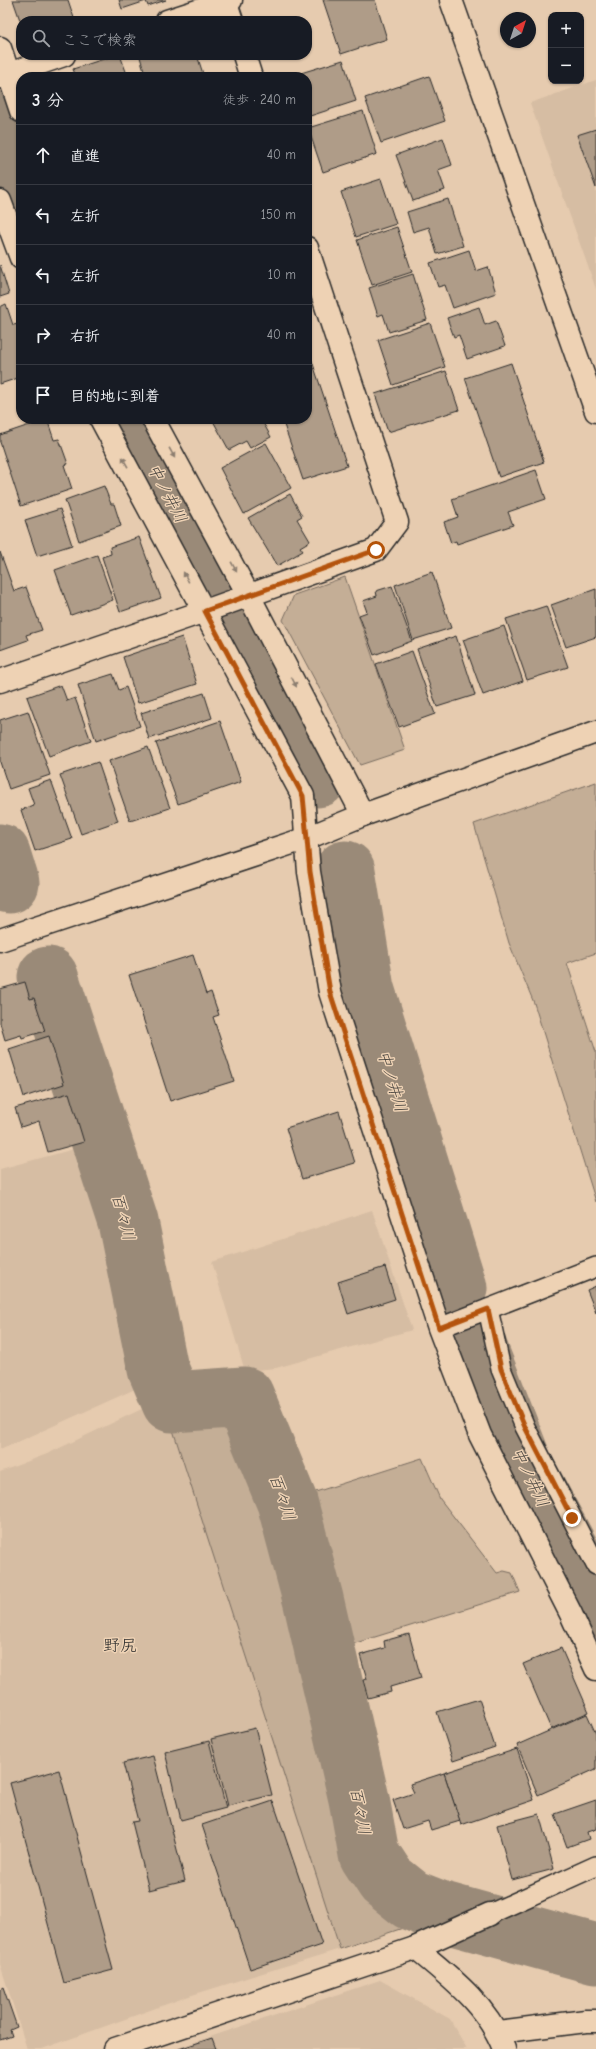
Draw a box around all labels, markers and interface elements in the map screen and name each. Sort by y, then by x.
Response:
north arrow [500,12,536,48]
map controls [548,12,584,84]
button: + [548,12,584,48]
search box [16,16,312,60]
icon: search [30,27,52,49]
text: ここで検索 [62,31,137,49]
button: − [548,48,584,84]
text: 3 分 [32,91,63,110]
text: 徒歩 · 240 m [223,92,296,107]
icon: ahead [32,144,54,166]
text: 直進 [70,147,100,165]
text: 40 m [267,147,296,162]
icon: left [32,204,54,226]
text: 左折 [70,207,100,225]
text: 150 m [261,207,296,222]
icon: left [32,264,54,286]
text: 左折 [70,267,100,285]
text: 10 m [268,267,296,282]
icon: right [32,324,54,346]
text: 右折 [70,327,100,345]
text: 40 m [267,327,296,342]
icon: arrive [32,384,54,406]
text: 目的地に到着 [70,387,160,405]
one-way arrow [168,447,175,459]
one-way arrow [122,456,128,468]
water label: 中ノ井川 [144,461,190,526]
route start [367,541,385,559]
one-way arrow [230,561,237,573]
one-way arrow [183,571,190,583]
one-way arrow [291,677,297,688]
water label: 中ノ井川 [374,1048,410,1115]
water label: 百々川 [108,1192,138,1243]
water label: 中ノ井川 [508,1445,552,1510]
water label: 百々川 [266,1472,298,1523]
route end [563,1509,581,1527]
district label: 野尻 [103,1636,137,1655]
water label: 百々川 [347,1786,373,1836]

